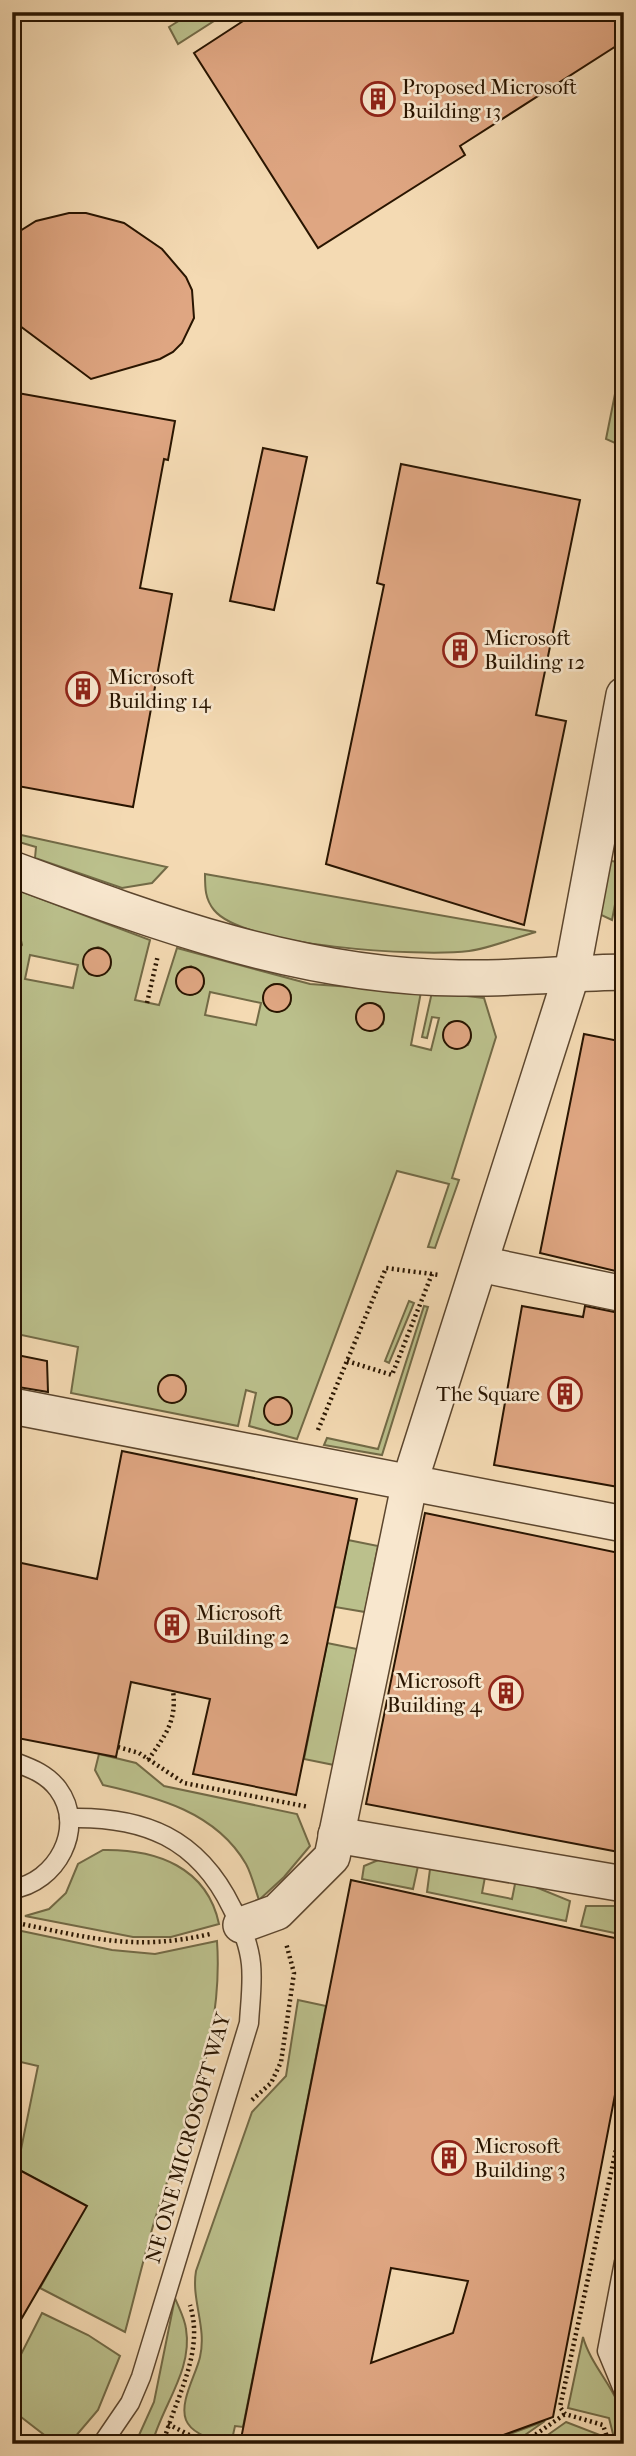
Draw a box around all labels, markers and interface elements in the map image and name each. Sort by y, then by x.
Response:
place label: Proposed Microsoft Building 13 [402,75,577,123]
building icon: Proposed Microsoft Building 13 [359,80,397,118]
place label: Microsoft Building 12 [484,626,585,674]
building icon: Microsoft Building 12 [441,631,479,669]
place label: Microsoft Building 14 [108,665,211,713]
building icon: Microsoft Building 14 [64,670,102,708]
building icon: The Square [546,1375,584,1413]
place label: The Square [436,1382,540,1406]
place label: Microsoft Building 2 [196,1601,290,1649]
building icon: Microsoft Building 2 [153,1606,191,1644]
place label: Microsoft Building 4 [387,1669,483,1717]
building icon: Microsoft Building 4 [487,1674,525,1712]
street label: NE ONE MICROSOFT WAY [141,2009,235,2266]
place label: Microsoft Building 3 [474,2134,566,2182]
building icon: Microsoft Building 3 [430,2139,468,2177]

